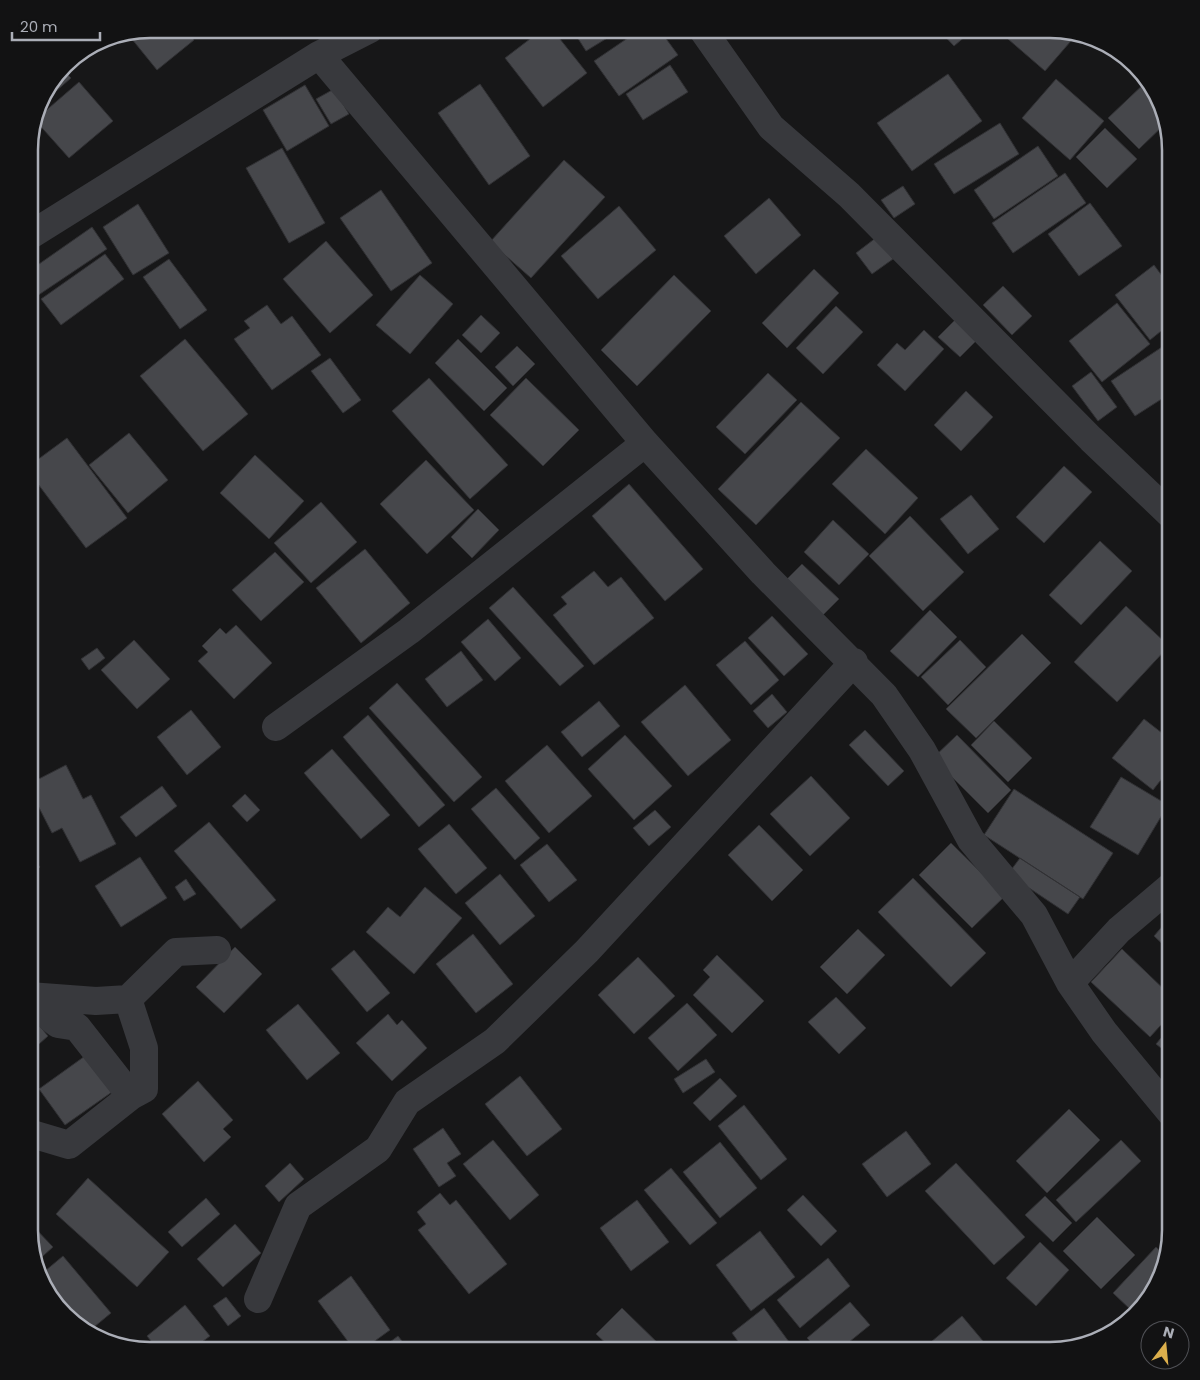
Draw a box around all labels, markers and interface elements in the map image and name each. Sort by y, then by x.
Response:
scale bar [12,10,100,42]
text: 20 m [20,16,58,37]
north arrow [1140,1320,1190,1370]
text: N [1161,1321,1176,1344]

